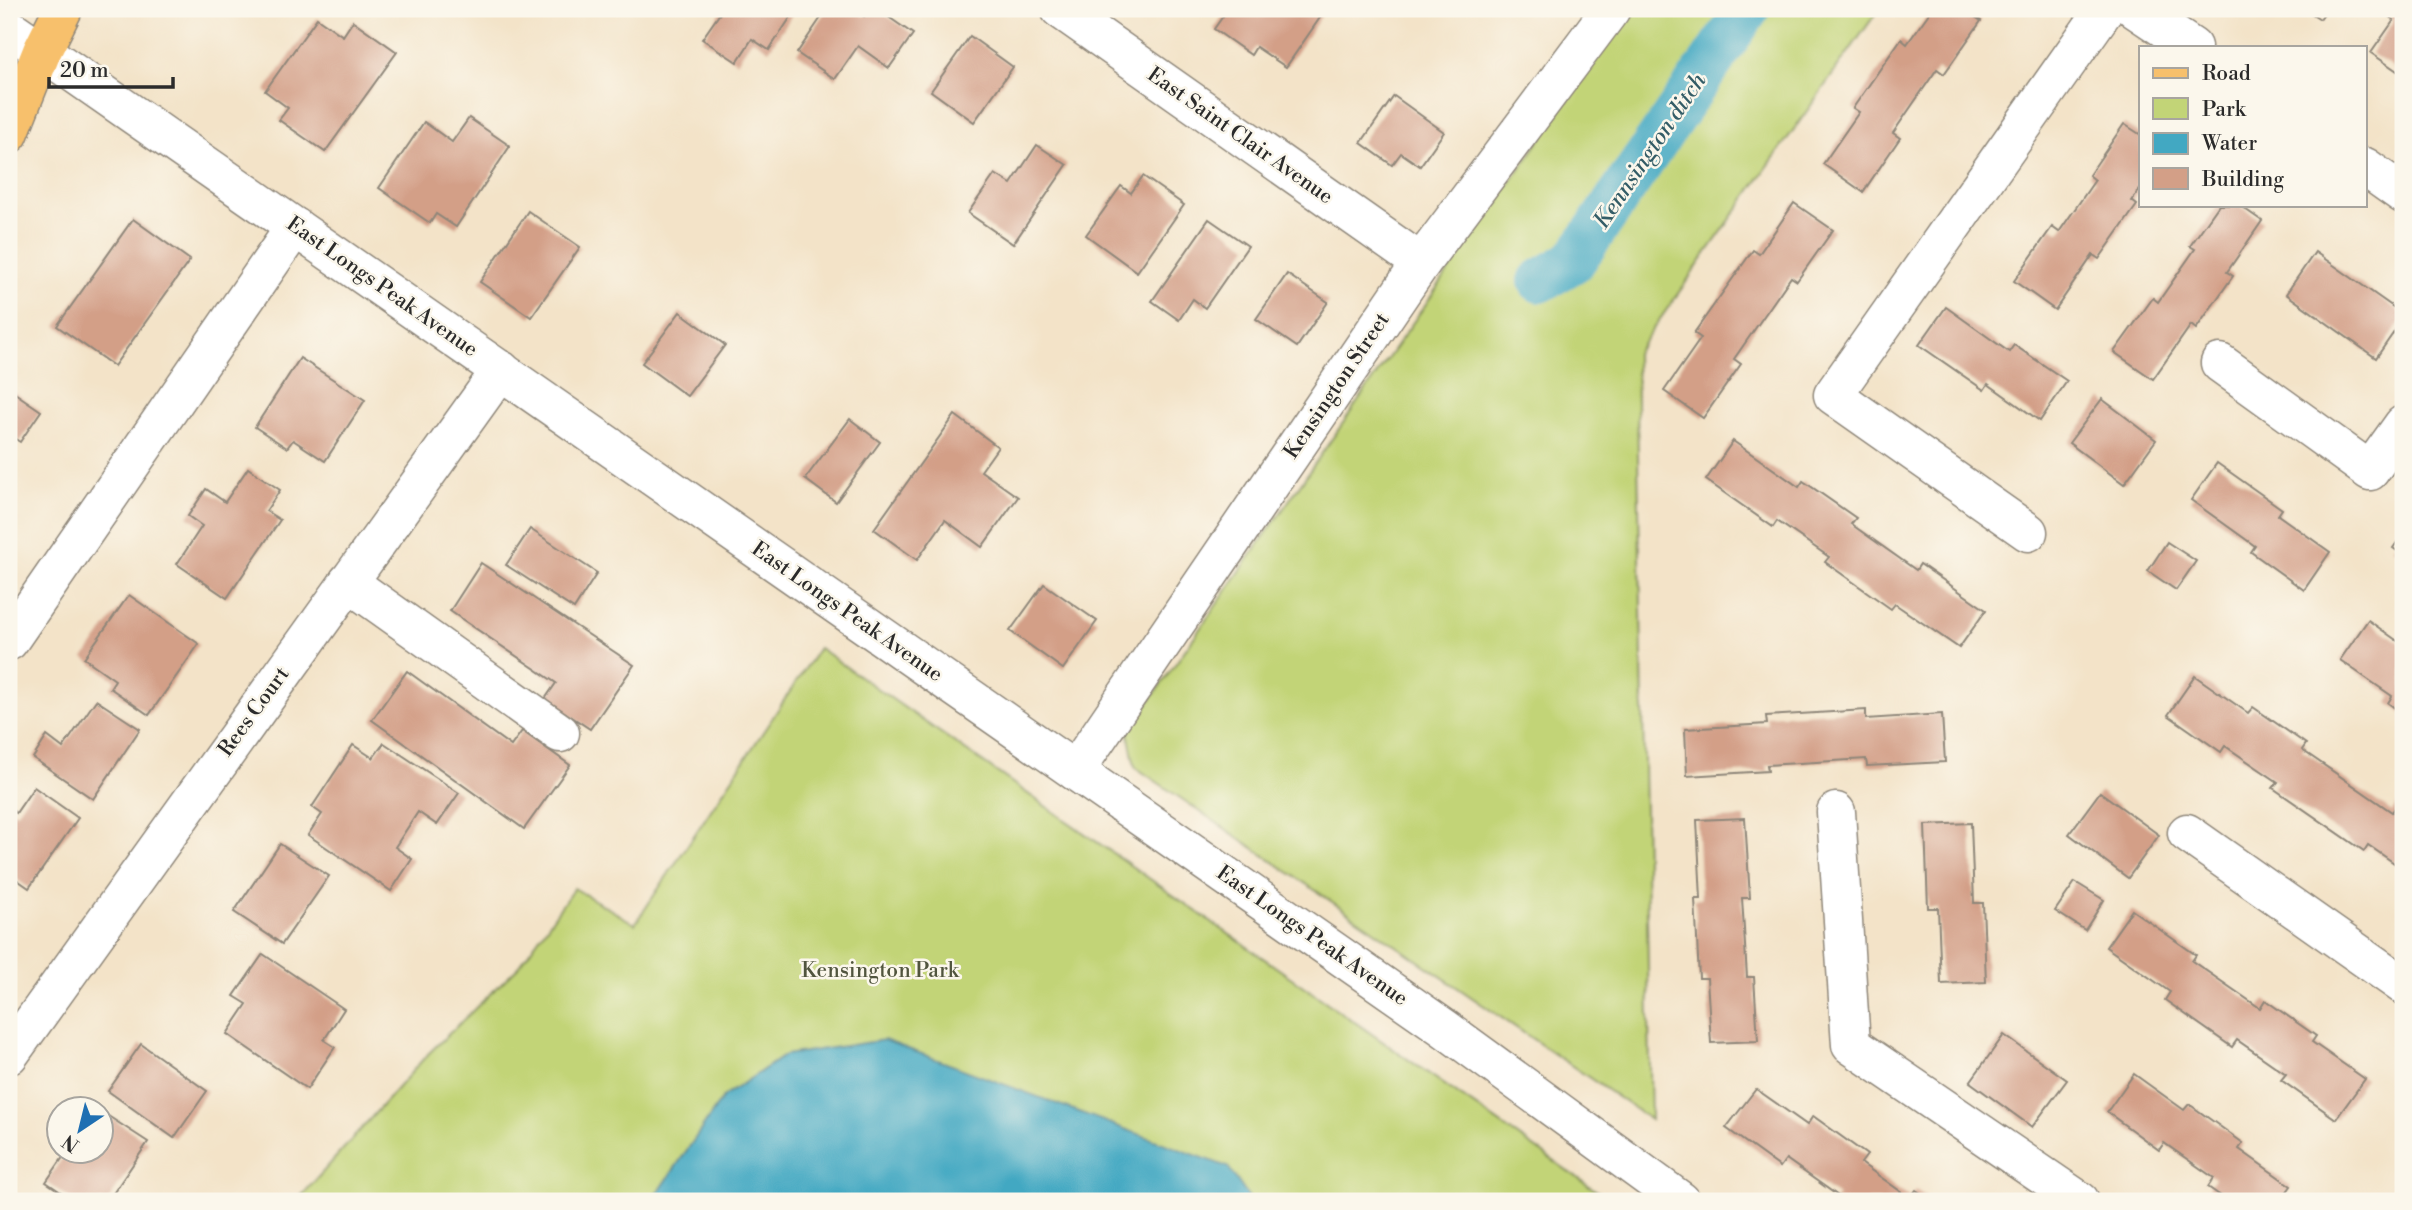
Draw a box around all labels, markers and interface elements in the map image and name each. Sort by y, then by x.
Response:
scale bar [49,46,173,90]
legend [2139,46,2366,206]
text: 20 m [60,58,109,84]
text: Road [2202,61,2251,87]
street label: East Saint Clair Avenue [1142,62,1338,210]
water label: Kennsington ditch [1588,68,1713,234]
text: Park [2202,97,2247,123]
text: Water [2201,131,2257,157]
text: Building [2201,167,2284,193]
street label: East Longs Peak Avenue [281,211,483,363]
street label: Kensington Street [1278,307,1396,464]
street label: East Longs Peak Avenue [746,536,948,688]
street label: Rees Court [213,662,296,762]
street label: East Longs Peak Avenue [1211,860,1413,1012]
park label: Kensington Park [801,958,960,984]
north arrow [46,1094,116,1164]
text: N [58,1129,84,1157]

